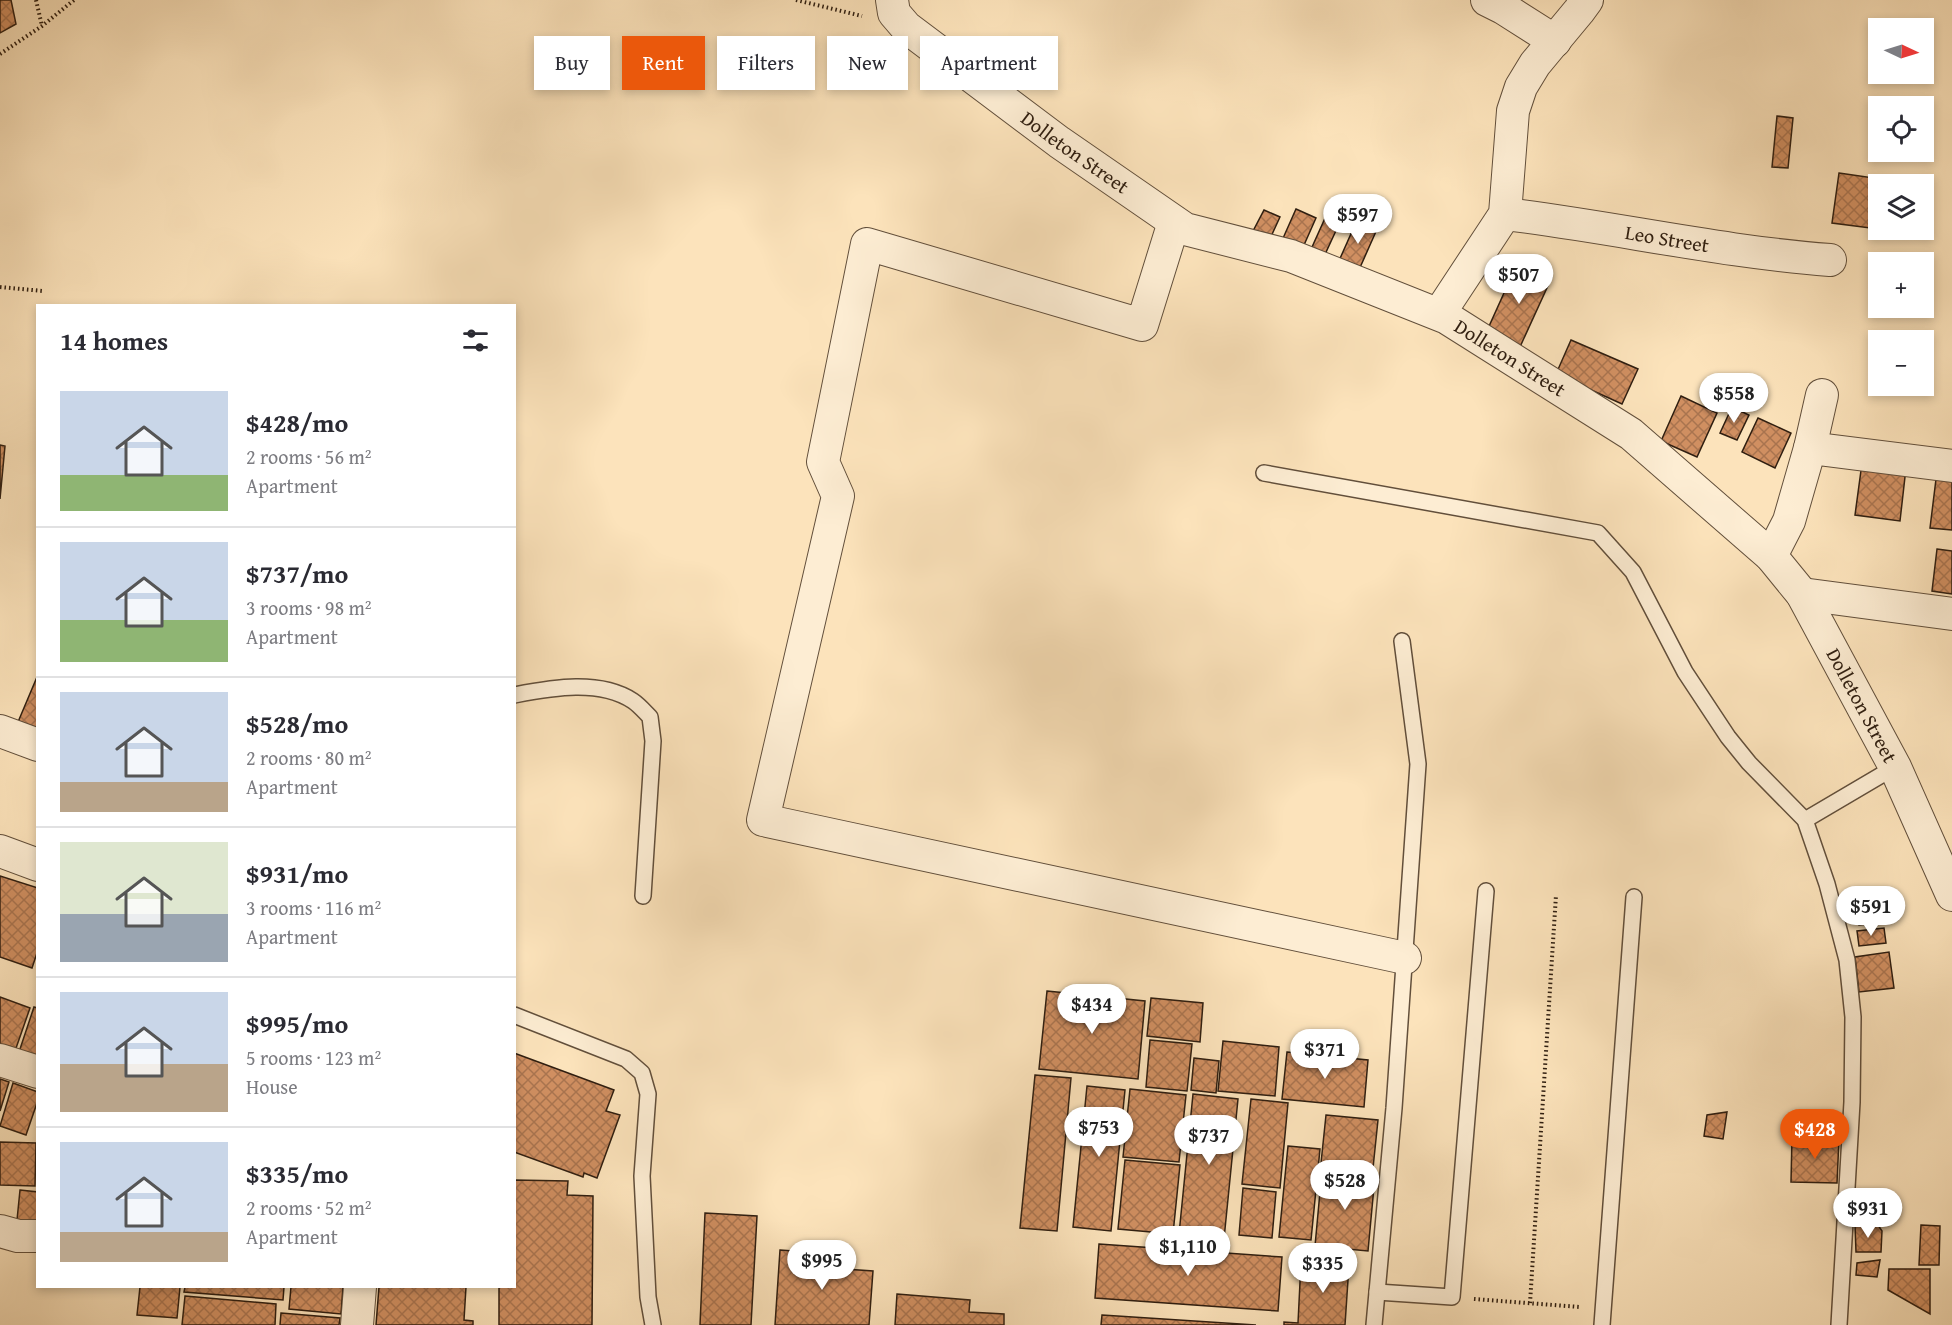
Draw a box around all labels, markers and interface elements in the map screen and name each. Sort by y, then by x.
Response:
north arrow [1868,18,1934,84]
map controls [1868,18,1934,396]
chip: Buy [534,36,610,90]
chip: Rent [622,36,705,90]
chip: Filters [717,36,815,90]
chip: New [827,36,908,90]
chip: Apartment [920,36,1058,90]
button: locate [1868,96,1934,162]
street label: Dolleton Street [1015,103,1135,200]
button: layers [1868,174,1934,240]
pin: $597 [1322,194,1394,245]
text: $597 [1337,199,1379,228]
street label: Leo Street [1623,217,1711,259]
button: + [1868,252,1934,318]
pin: $507 [1483,254,1555,305]
text: $507 [1498,259,1540,288]
street label: Dolleton Street [1449,311,1572,403]
text: 14 homes [60,321,168,360]
icon: filters [459,324,492,357]
button: − [1868,330,1934,396]
pin: $558 [1698,373,1770,424]
text: $558 [1713,378,1755,407]
text: $428/mo [246,403,348,442]
icon: home [108,415,180,487]
text: 2 rooms · 56 m² [246,442,372,471]
text: Apartment [246,471,338,500]
text: $737/mo [246,554,348,593]
icon: home [108,566,180,638]
text: 3 rooms · 98 m² [246,593,372,622]
text: Apartment [246,622,338,651]
street label: Dolleton Street [1820,642,1905,768]
text: $528/mo [246,704,348,743]
icon: home [108,716,180,788]
text: 2 rooms · 80 m² [246,743,372,772]
text: Apartment [246,772,338,801]
text: $931/mo [246,854,348,893]
icon: home [108,866,180,938]
pin: $591 [1835,886,1907,937]
text: $591 [1850,891,1892,920]
text: 3 rooms · 116 m² [246,893,381,922]
text: Apartment [246,922,338,951]
pin: $434 [1056,984,1128,1035]
text: $434 [1071,989,1113,1018]
text: $995/mo [246,1004,348,1043]
icon: home [108,1016,180,1088]
pin: $371 [1289,1029,1361,1080]
text: $371 [1304,1034,1346,1063]
text: 5 rooms · 123 m² [246,1043,381,1072]
text: House [246,1072,298,1101]
pin: $753 [1063,1107,1135,1158]
pin: $428 [1779,1109,1851,1160]
text: $753 [1078,1112,1120,1141]
text: $428 [1794,1114,1836,1143]
pin: $737 [1173,1115,1245,1166]
text: $737 [1188,1120,1230,1149]
text: $335/mo [246,1154,348,1193]
pin: $528 [1309,1160,1381,1211]
text: $528 [1324,1165,1366,1194]
icon: home [108,1166,180,1238]
pin: $931 [1832,1188,1904,1239]
text: 2 rooms · 52 m² [246,1193,372,1222]
text: $931 [1847,1193,1889,1222]
text: Apartment [246,1222,338,1251]
pin: $1,110 [1139,1226,1237,1277]
text: $1,110 [1159,1231,1217,1260]
pin: $995 [786,1240,858,1291]
pin: $335 [1287,1243,1359,1294]
text: $995 [801,1245,843,1274]
text: $335 [1302,1248,1344,1277]

